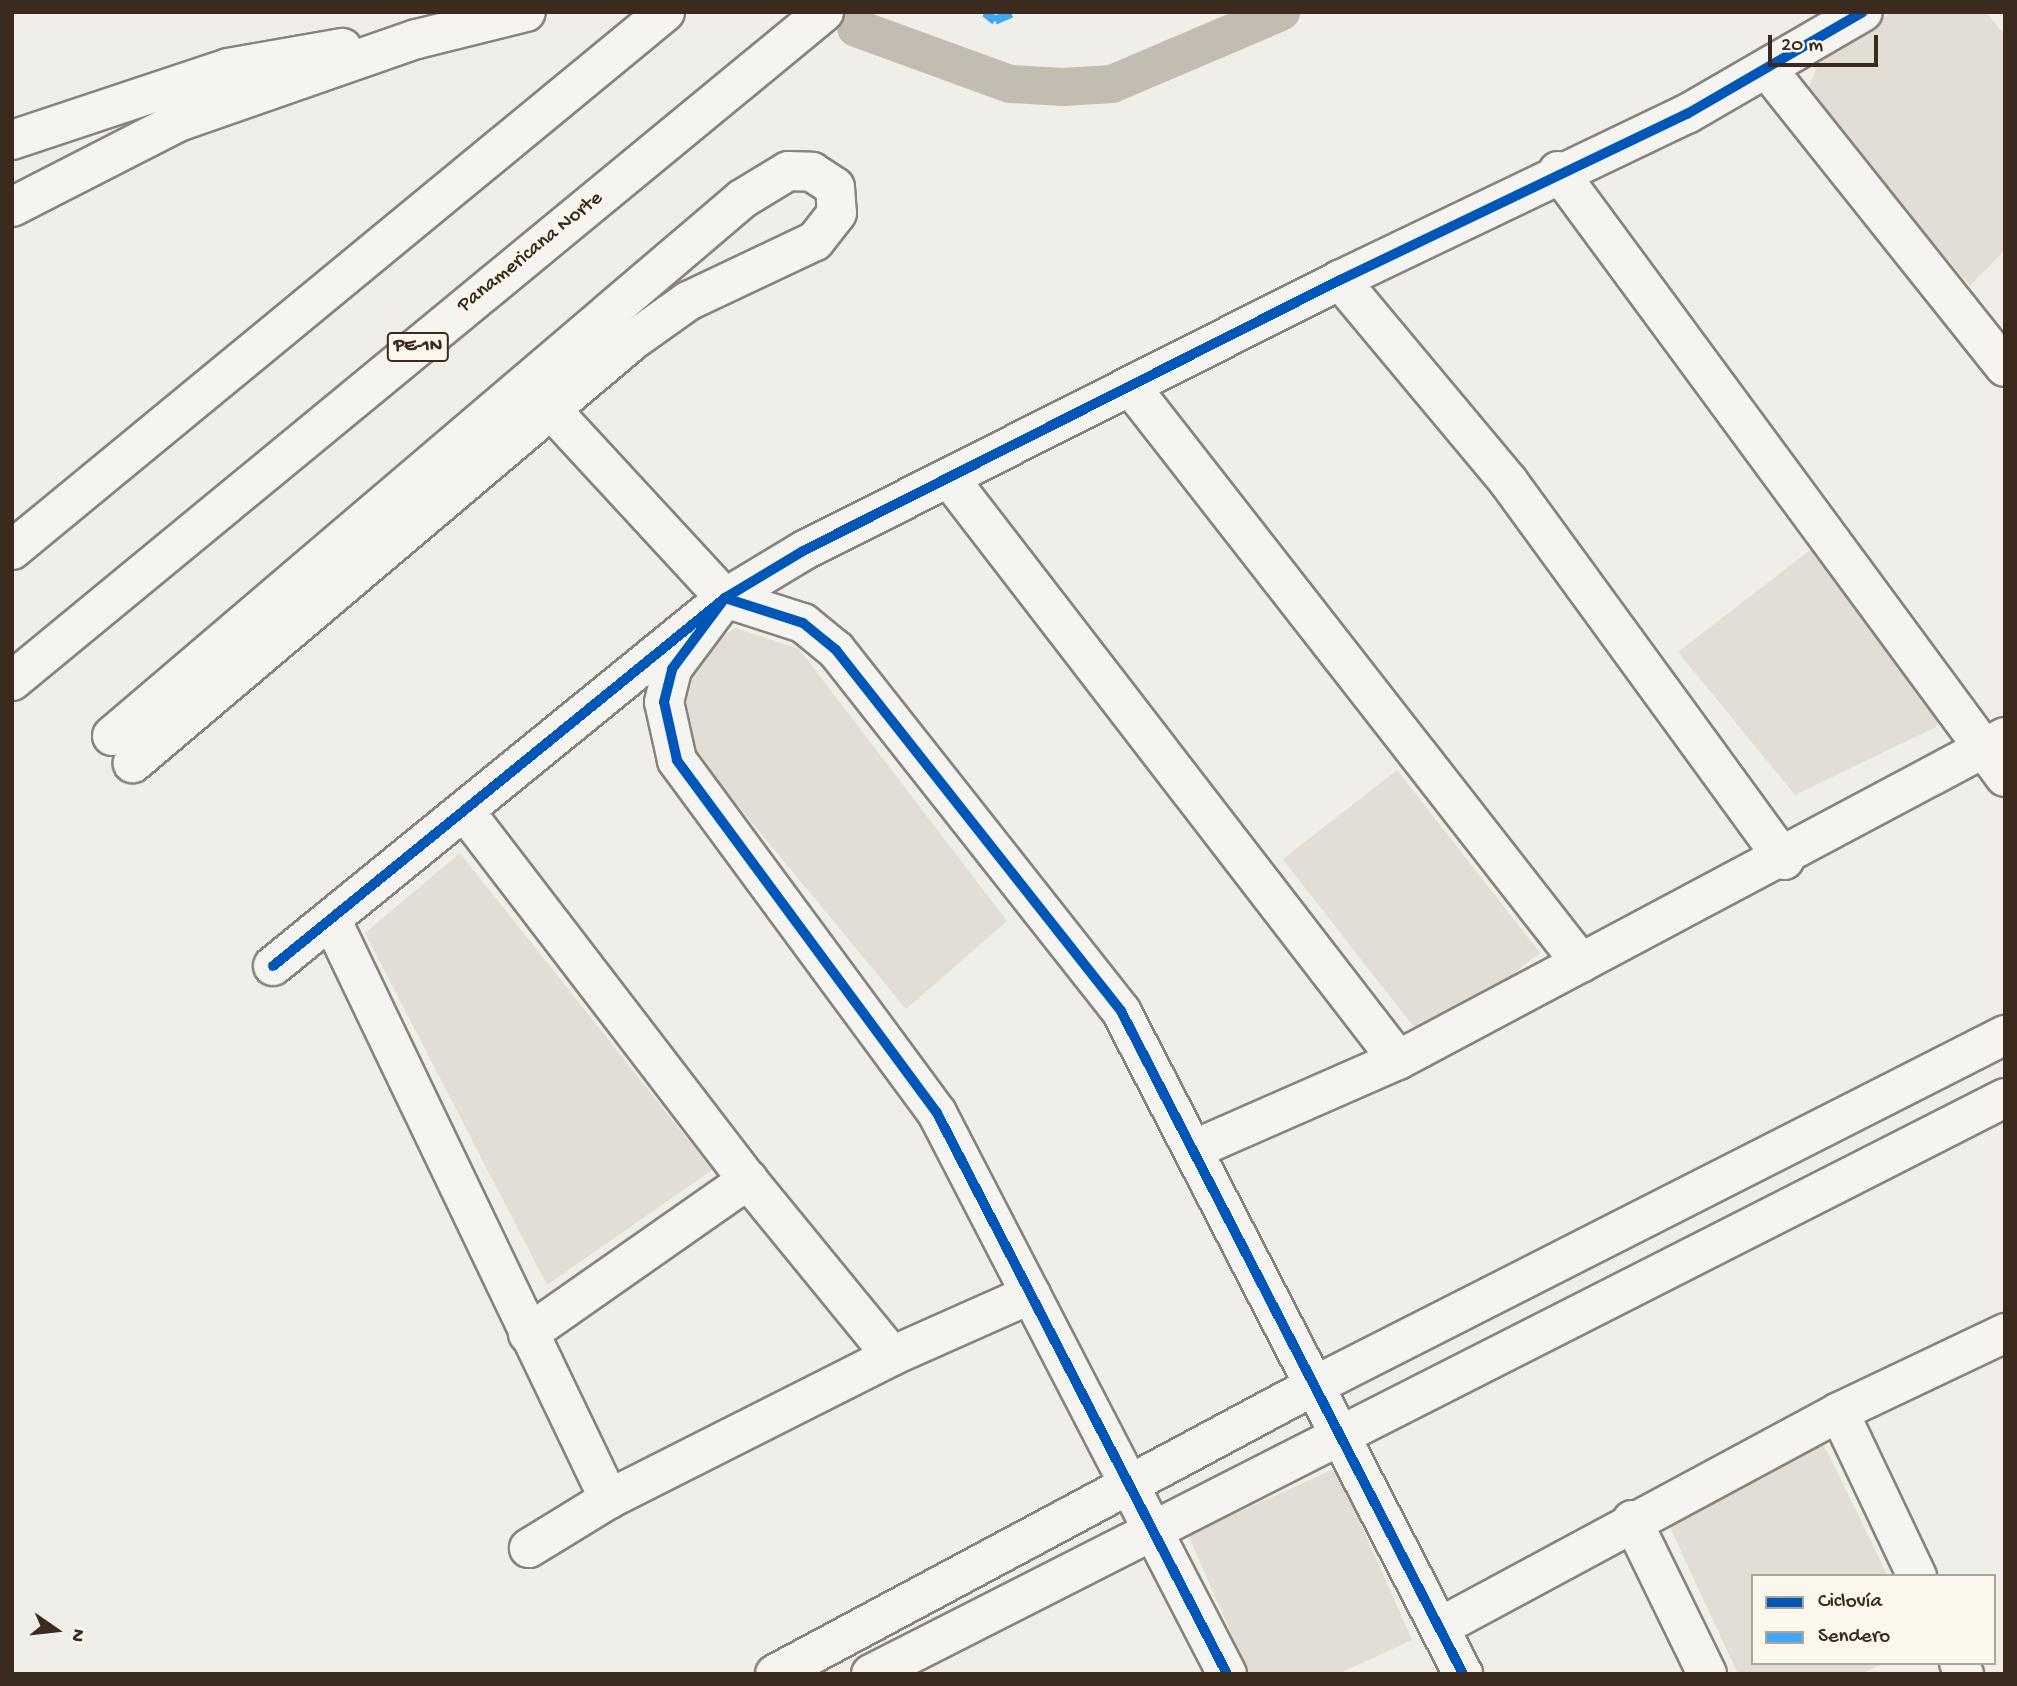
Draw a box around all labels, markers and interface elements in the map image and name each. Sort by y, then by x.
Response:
scale bar [1772,21,1882,65]
text: 20 m [1781,34,1823,59]
street label: Panamericana Norte [453,187,609,319]
road number: PE-1N [386,332,450,362]
legend [1751,1574,1996,1665]
text: Ciclovía [1818,1590,1882,1615]
north arrow [21,1595,91,1665]
text: Sendero [1818,1625,1890,1650]
text: N [64,1626,90,1644]

